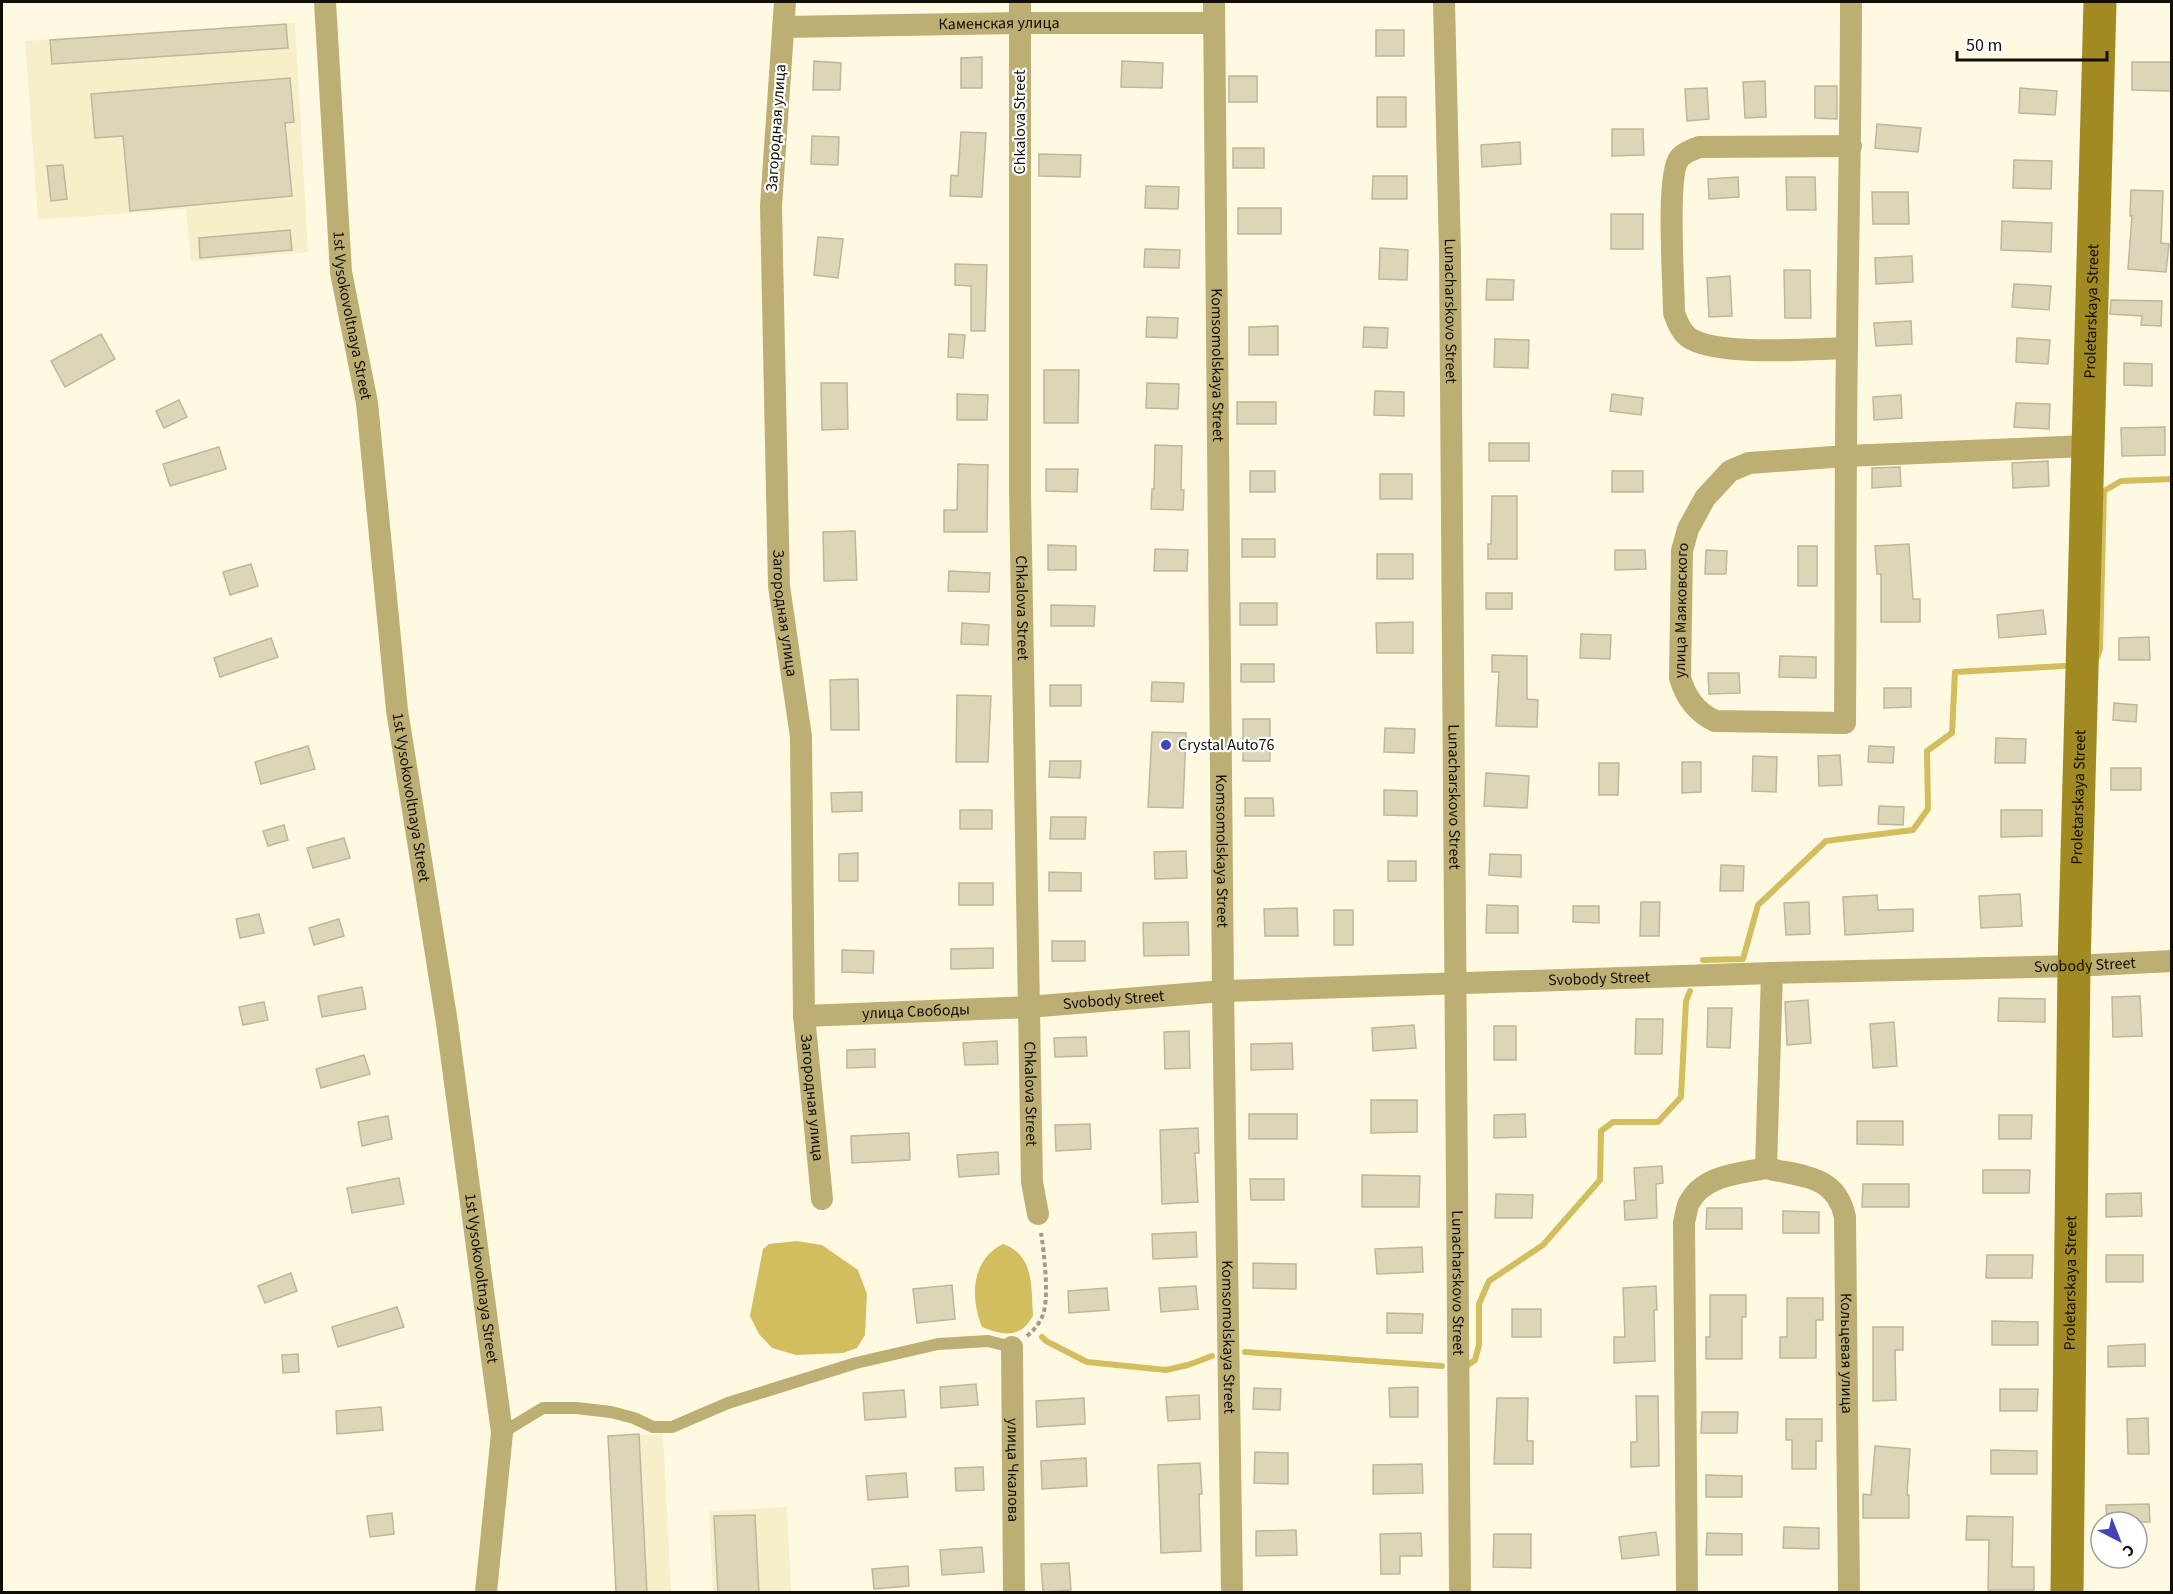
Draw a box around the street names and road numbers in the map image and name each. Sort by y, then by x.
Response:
street label: Каменская улица [938,12,1059,35]
street label: Загородная улица [761,63,791,193]
street label: Chkalova Street [1009,69,1031,174]
street label: 1st Vysokovoltnaya Street [328,230,377,402]
street label: Lunacharskovo Street [1439,238,1462,384]
street label: Proletarskaya Street [2079,243,2104,379]
street label: Komsomolskaya Street [1206,288,1229,443]
street label: улица Маяковского [1669,540,1695,678]
street label: Загородная улица [767,549,803,678]
street label: Chkalova Street [1010,555,1034,661]
street label: 1st Vysokovoltnaya Street [387,711,435,884]
street label: Lunacharskovo Street [1443,724,1466,870]
street label: Proletarskaya Street [2066,729,2091,865]
street label: Komsomolskaya Street [1210,774,1233,928]
street label: Svobody Street [2034,952,2137,978]
street label: Svobody Street [1548,966,1651,991]
street label: Svobody Street [1062,985,1166,1015]
street label: улица Свободы [862,998,970,1025]
street label: Загородная улица [795,1033,829,1162]
street label: Chkalova Street [1019,1041,1042,1147]
street label: 1st Vysokovoltnaya Street [459,1192,504,1365]
street label: Lunacharskovo Street [1446,1210,1469,1356]
street label: Proletarskaya Street [2059,1215,2082,1351]
street label: Komsomolskaya Street [1216,1260,1240,1415]
street label: Кольцевая улица [1835,1293,1858,1414]
street label: улица Чкалова [1002,1418,1024,1522]

